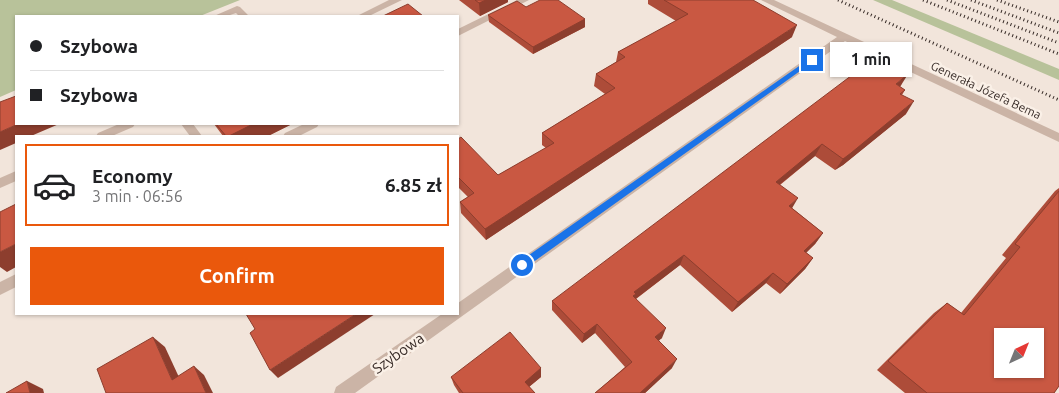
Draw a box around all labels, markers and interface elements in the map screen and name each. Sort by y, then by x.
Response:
text: Szybowa [60,35,138,57]
callout: 1 min [830,42,912,78]
route end [801,49,823,71]
text: 1 min [851,50,891,68]
street label: Generała Józefa Bema [929,59,1043,121]
text: Szybowa [60,84,138,106]
icon: car [32,163,77,208]
text: Economy [92,165,173,187]
text: 6.85 zł [385,174,442,196]
text: 3 min · 06:56 [92,187,183,205]
button: Confirm [30,247,444,305]
route start [511,254,533,276]
north arrow [994,328,1044,378]
map controls [994,328,1044,378]
street label: Szybowa [369,329,427,377]

